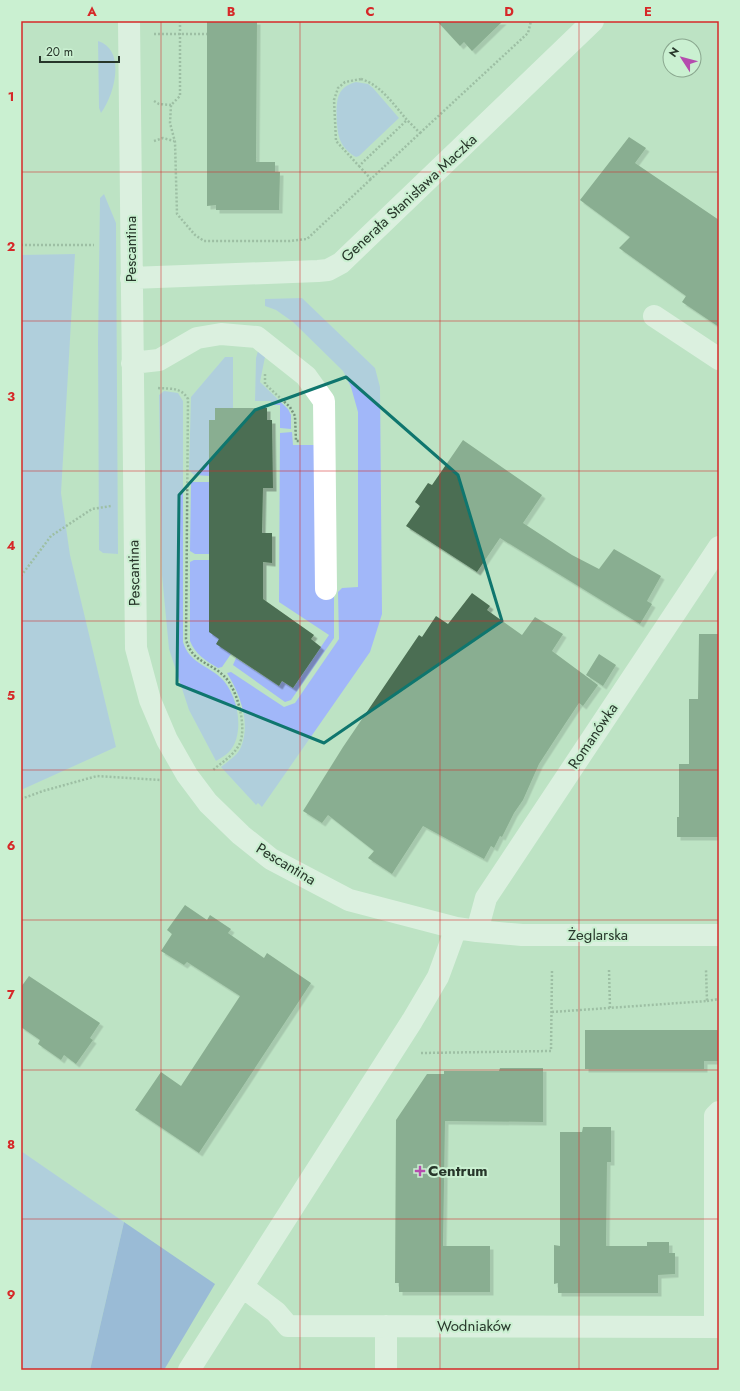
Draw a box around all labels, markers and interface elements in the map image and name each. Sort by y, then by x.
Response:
text: A [86,2,97,21]
text: B [227,2,236,21]
text: C [365,2,375,21]
text: D [504,2,514,21]
text: E [644,2,652,21]
scale bar [40,38,119,64]
north arrow [662,38,702,78]
text: 20 m [46,43,73,61]
text: N [665,44,683,60]
text: 1 [8,87,14,106]
street label: Generała Stanisława Maczka [336,129,482,267]
street label: Pescantina [120,216,142,282]
text: 2 [7,237,15,256]
text: 3 [7,387,15,406]
text: 4 [6,536,16,555]
street label: Pescantina [122,540,146,606]
text: 5 [7,686,15,705]
street label: Romanówka [563,699,623,773]
text: 6 [7,836,16,855]
street label: Pescantina [252,837,320,891]
street label: Żeglarska [568,924,628,946]
text: 7 [7,985,15,1004]
text: 8 [7,1135,15,1154]
place label: Centrum [428,1160,488,1182]
marker: Centrum [415,1166,425,1176]
text: 9 [7,1285,16,1304]
street label: Wodniaków [437,1315,512,1337]

